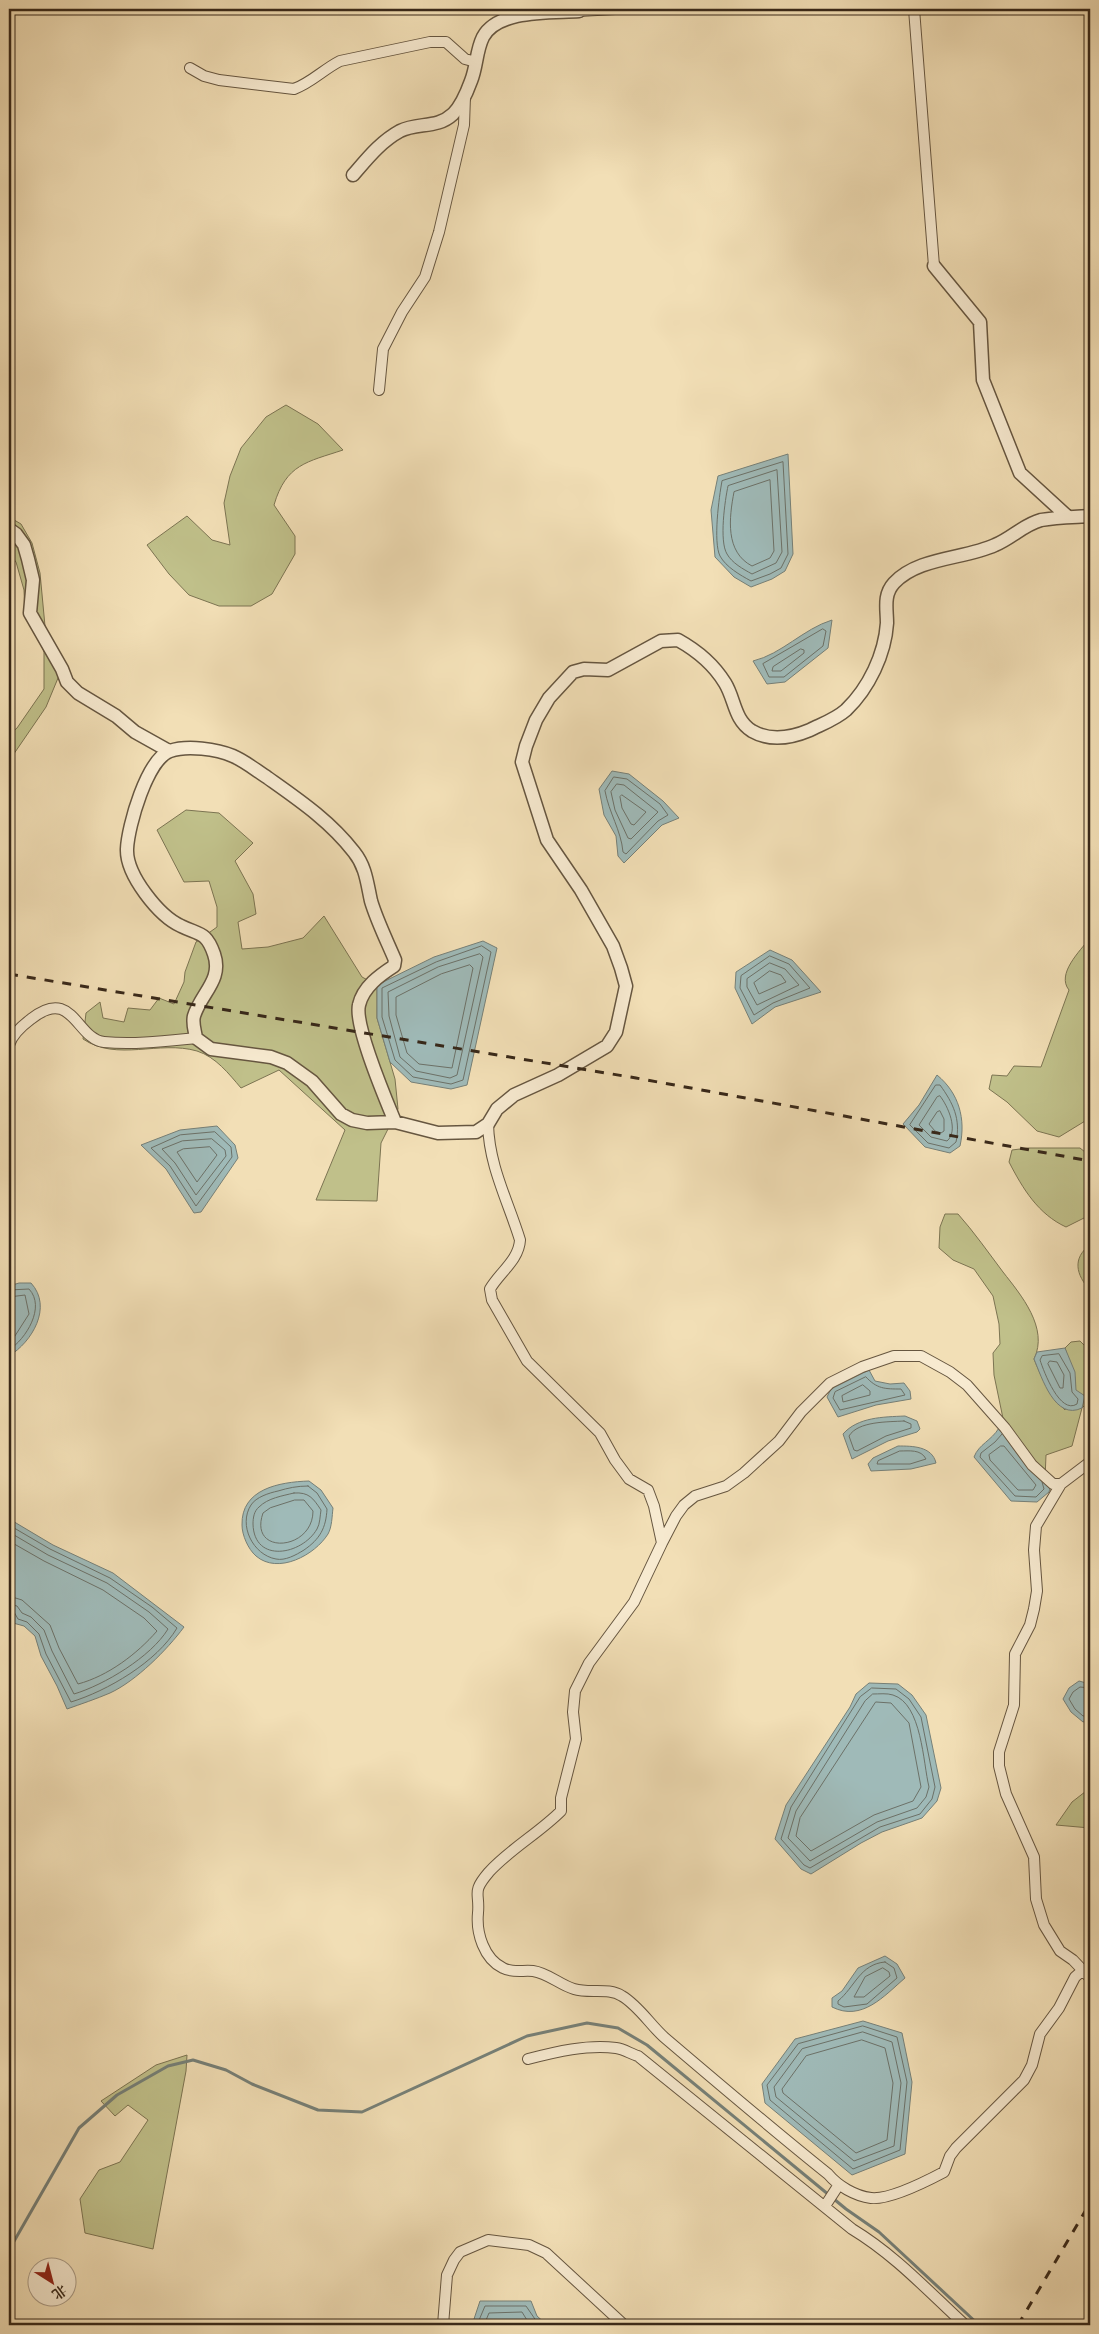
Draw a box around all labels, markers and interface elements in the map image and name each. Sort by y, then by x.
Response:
north arrow [28,2256,78,2306]
text: 北 [48,2280,71,2304]

